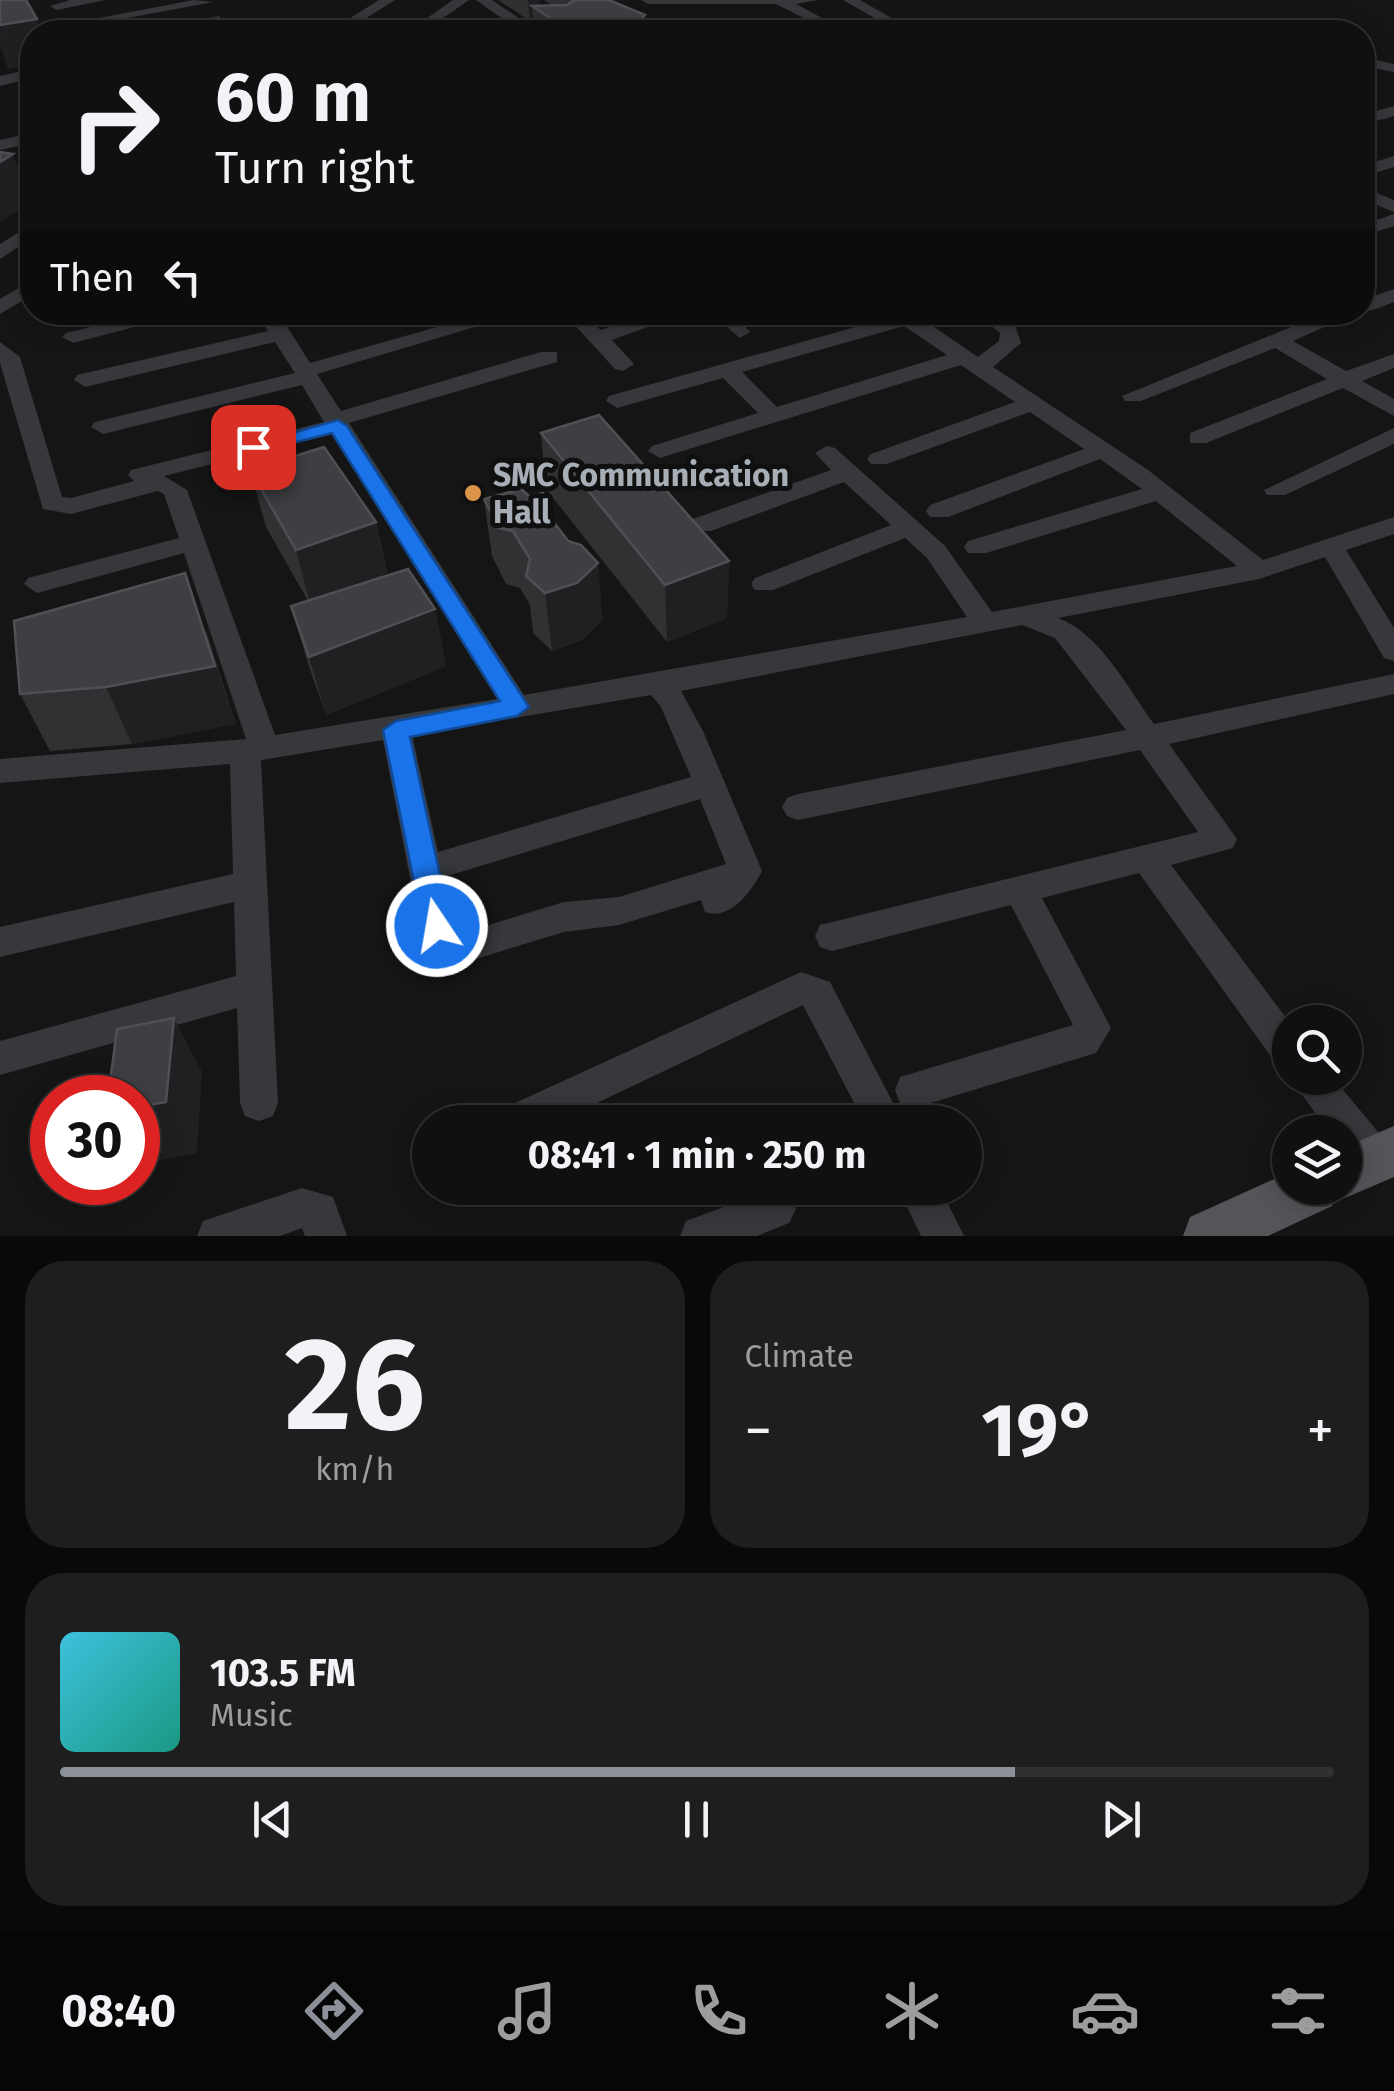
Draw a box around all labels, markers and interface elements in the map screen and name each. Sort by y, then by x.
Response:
text: 60 m [215,56,371,140]
icon: right [50,60,180,190]
text: Turn right [215,141,414,195]
icon: left [155,250,210,305]
text: Then [50,255,135,301]
pin [211,405,296,490]
icon: arrive [226,420,281,475]
place label: SMC Communication Hall [493,456,789,531]
marker: SMC Communication Hall [462,482,484,504]
position arrow [385,874,489,978]
map controls [1272,1005,1362,1205]
button: search [1272,1005,1362,1095]
speed limit sign: 30 [30,1075,160,1205]
button: layers [1272,1115,1362,1205]
text: 08:41 · 1 min · 250 m [528,1132,866,1178]
text: 26 [284,1307,425,1463]
text: Climate [745,1337,854,1375]
text: 19° [981,1386,1097,1476]
text: − [745,1398,772,1464]
text: + [1307,1398,1334,1464]
text: km/h [315,1450,394,1488]
text: 103.5 FM [210,1650,356,1696]
text: Music [210,1696,293,1734]
icon: previous [245,1792,300,1847]
icon: pause [669,1792,724,1847]
icon: next [1094,1792,1149,1847]
icon: directions [299,1976,369,2046]
icon: music [492,1976,562,2046]
icon: phone [684,1976,754,2046]
icon: climate [877,1976,947,2046]
icon: car [1070,1976,1140,2046]
icon: filters [1263,1976,1333,2046]
text: 08:40 [61,1984,176,2038]

